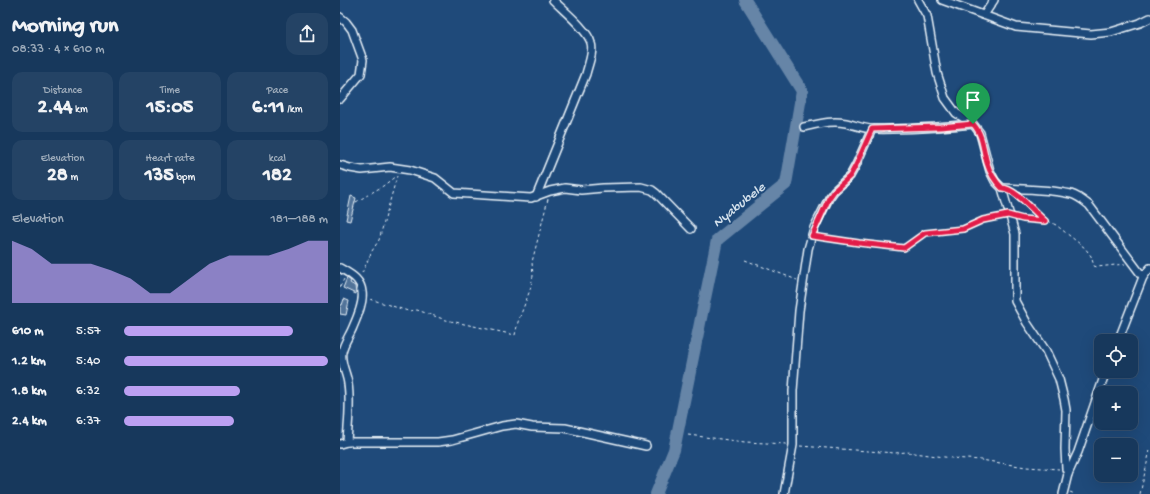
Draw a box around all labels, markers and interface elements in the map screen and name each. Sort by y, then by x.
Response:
button: share [286,13,328,55]
text: Morning run [12,14,118,40]
text: 08:33 · 4 × 610 m [12,42,104,57]
pin [956,83,990,124]
text: Distance [43,85,82,97]
text: Time [160,85,180,97]
text: Pace [267,85,288,97]
icon: arrive [962,89,984,111]
text: 2.44 [37,97,73,120]
text: 15:05 [147,97,193,120]
text: 6:11 [252,97,285,120]
text: km [73,104,88,116]
text: /km [285,104,303,116]
text: Elevation [41,153,85,165]
text: Heart rate [145,153,195,165]
text: kcal [269,153,286,165]
text: 28 [47,165,68,188]
text: 135 [145,165,174,188]
text: 182 [263,165,292,188]
text: m [68,172,78,184]
text: bpm [174,172,195,184]
water label: Nyabubele [710,179,770,232]
text: Elevation [12,212,64,227]
text: 181–188 m [271,212,328,227]
text: 610 m [12,324,44,339]
text: 5:57 [76,324,101,339]
map controls [1094,334,1138,482]
button: locate [1094,334,1138,378]
text: 1.2 km [12,354,46,369]
text: 5:40 [76,354,100,369]
text: 1.8 km [12,384,47,399]
text: 6:32 [76,384,100,399]
button: + [1094,386,1138,430]
text: 2.4 km [12,414,47,429]
text: 6:37 [76,414,100,429]
button: − [1094,438,1138,482]

